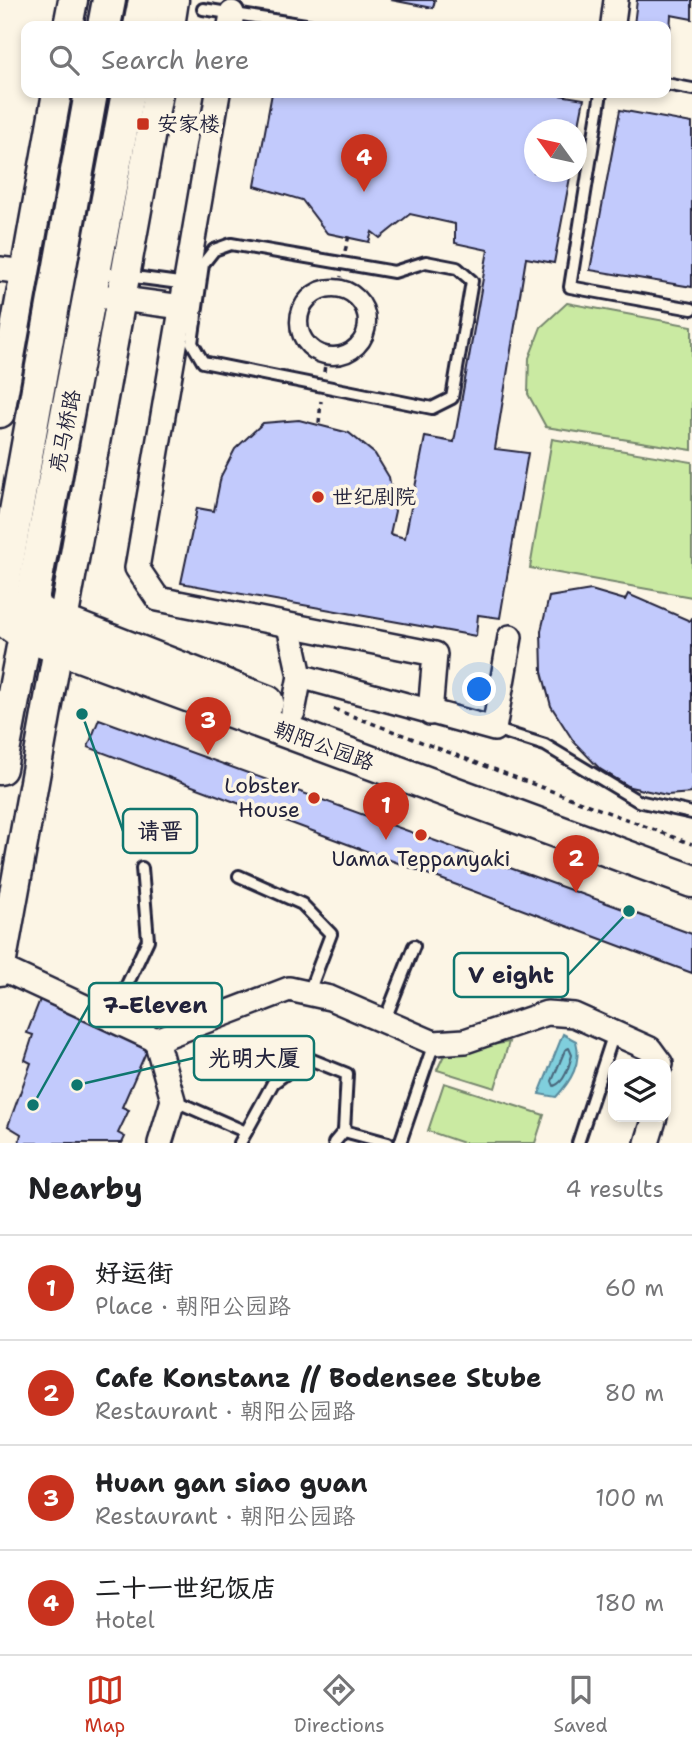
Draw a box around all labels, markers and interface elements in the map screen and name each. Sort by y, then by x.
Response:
search box [21,21,671,98]
icon: search [45,41,83,79]
text: Search here [101,42,250,77]
place label: 安家楼 [157,110,220,138]
marker: 安家楼 [135,116,151,132]
north arrow [524,119,587,182]
pin: 4 [341,134,387,192]
street label: 亮马桥路 [43,387,87,475]
place label: 世纪剧院 [332,483,416,511]
marker: 世纪剧院 [310,489,326,505]
your location [462,672,496,706]
pin: 3 [185,697,231,755]
street label: 朝阳公园路 [270,715,378,777]
place label: Lobster House [224,772,300,824]
pin: 1 [363,782,409,840]
marker: Lobster House [306,790,322,806]
callout: 请晋 [123,809,197,853]
text: 请晋 [137,816,183,846]
marker: Uama Teppanyaki [413,827,429,843]
pin: 2 [553,835,599,893]
place label: Uama Teppanyaki [331,845,511,873]
callout: V eight [454,953,568,997]
text: V eight [468,960,554,990]
callout: 7-Eleven [89,983,222,1027]
text: 7-Eleven [102,990,208,1020]
callout: 光明大厦 [194,1036,314,1080]
text: 光明大厦 [208,1043,300,1073]
map controls [608,1059,671,1122]
button: layers [608,1059,671,1122]
text: Nearby [28,1168,143,1209]
text: 4 results [565,1174,664,1204]
text: 好运街 [95,1255,173,1290]
text: 1 [46,1273,56,1303]
text: 60 m [605,1273,664,1303]
text: Place · 朝阳公园路 [95,1291,291,1321]
text: Cafe Konstanz // Bodensee Stube [95,1360,542,1395]
text: 2 [43,1378,59,1408]
text: 80 m [605,1378,664,1408]
text: Restaurant · 朝阳公园路 [95,1396,355,1426]
text: Huan gan siao guan [95,1465,368,1500]
text: 3 [43,1483,59,1513]
text: 100 m [595,1483,664,1513]
text: Restaurant · 朝阳公园路 [95,1501,355,1531]
text: 二十一世纪饭店 [95,1570,277,1605]
text: 4 [43,1588,59,1618]
text: 180 m [595,1588,664,1618]
text: Hotel [95,1605,155,1635]
tab: Map [84,1671,125,1738]
tab: Directions [294,1671,385,1738]
tab: Saved [554,1671,608,1738]

